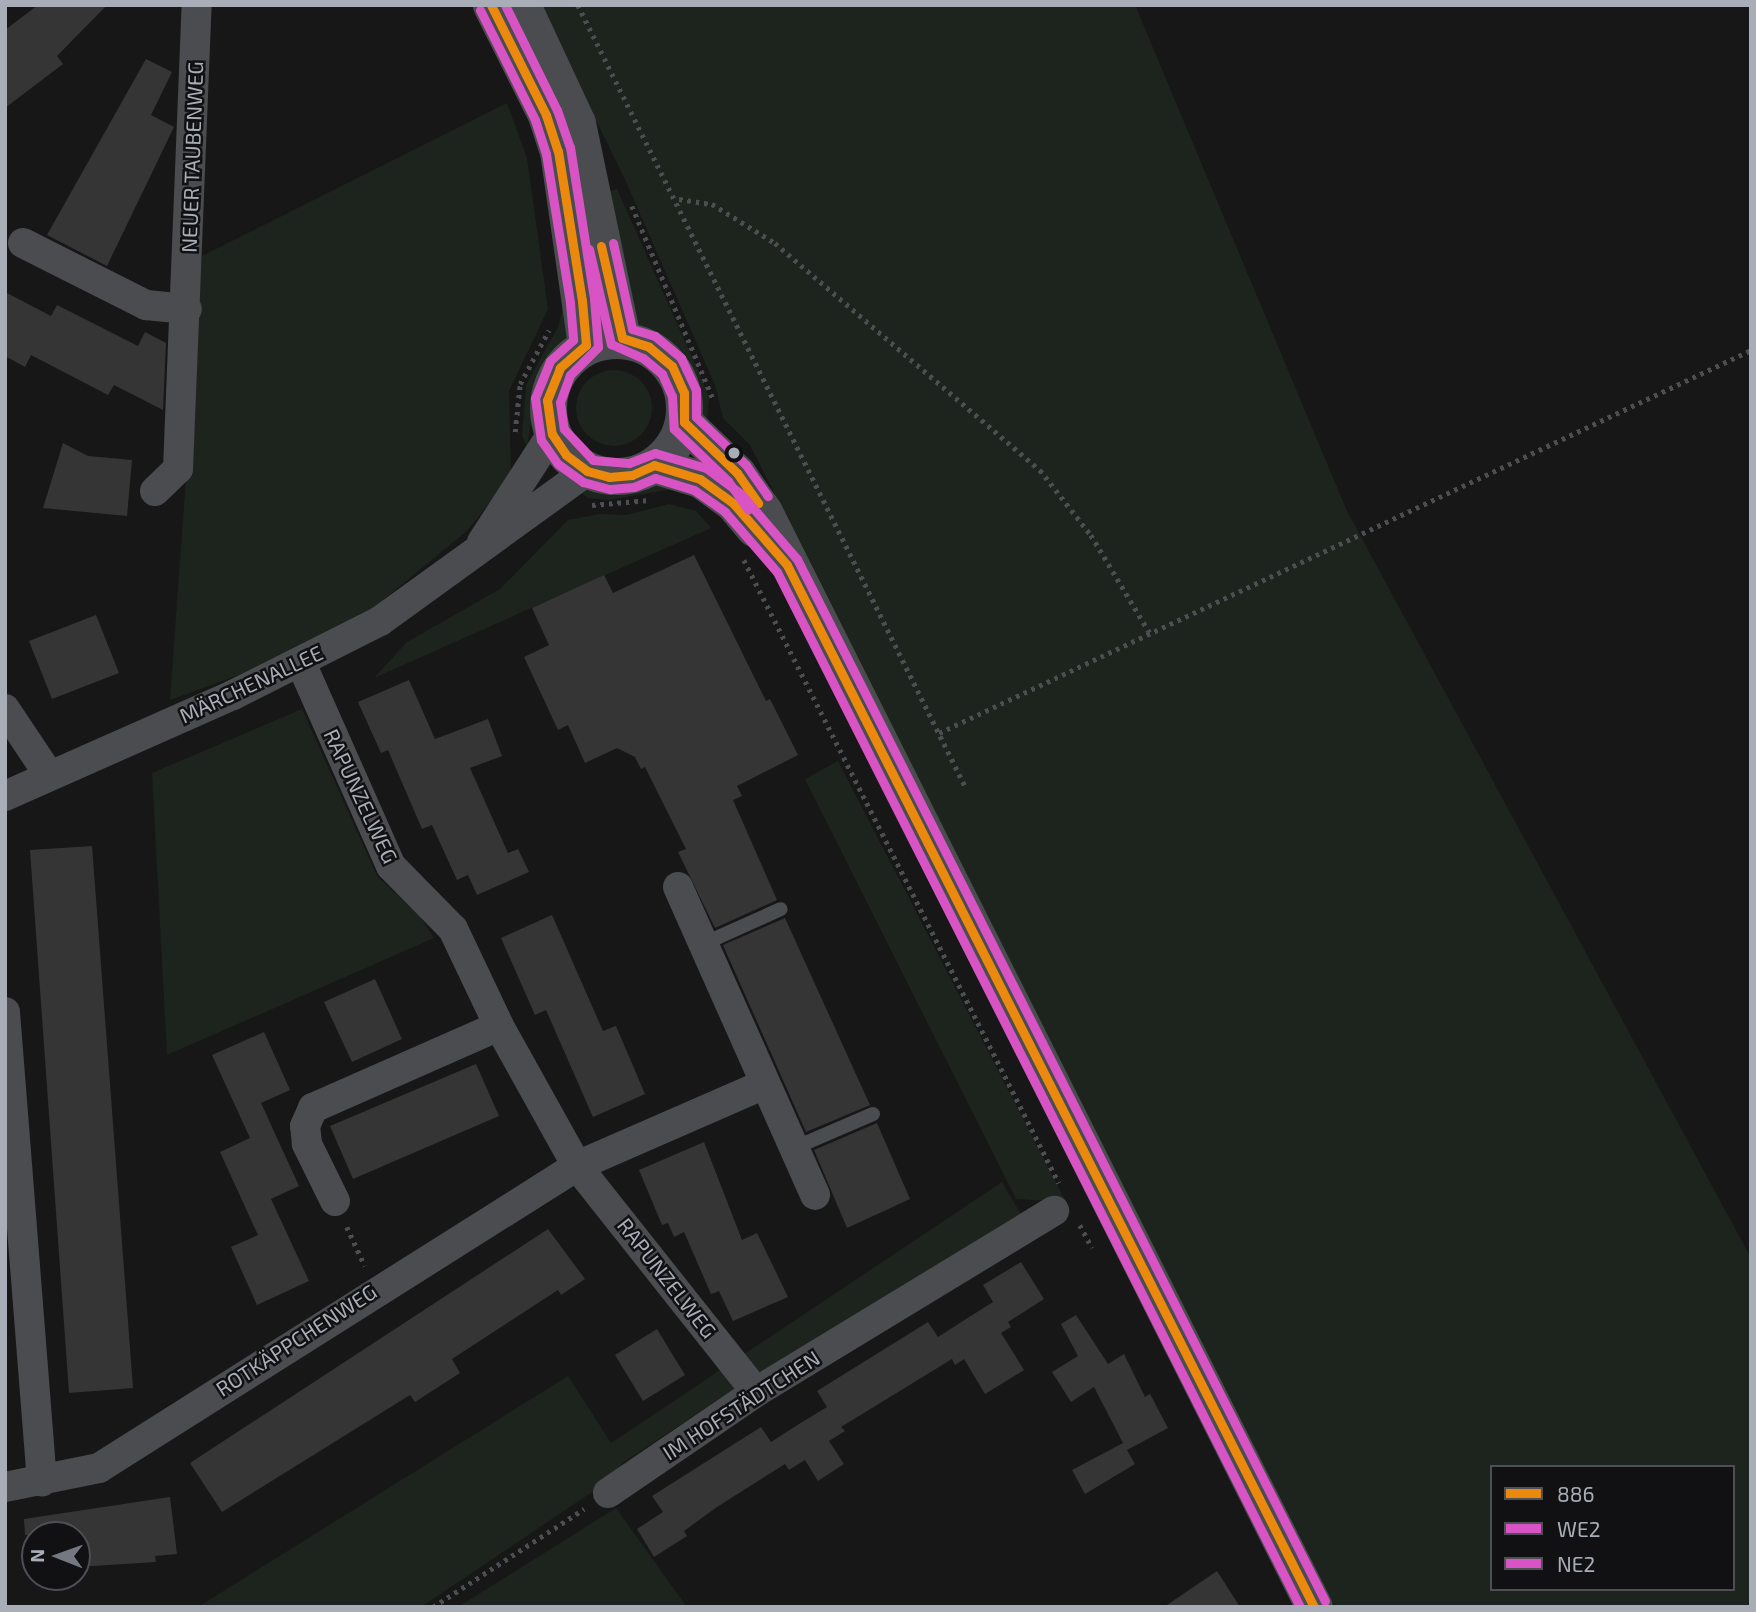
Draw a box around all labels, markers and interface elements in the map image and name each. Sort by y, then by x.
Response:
street label: NEUER TAUBENWEG [176,61,208,253]
unlabelled marker [727,446,741,460]
street label: MÄRCHENALLEE [175,640,327,728]
street label: RAPUNZELWEG [319,725,403,867]
street label: RAPUNZELWEG [612,1213,722,1343]
street label: ROTKÄPPCHENWEG [211,1279,381,1401]
street label: IM HOFSTÄDTCHEN [658,1345,824,1465]
legend [1490,1465,1735,1591]
text: 886 [1557,1481,1595,1506]
text: WE2 [1557,1516,1600,1541]
north arrow [21,1521,91,1591]
text: N [25,1549,48,1563]
text: NE2 [1557,1551,1595,1576]

